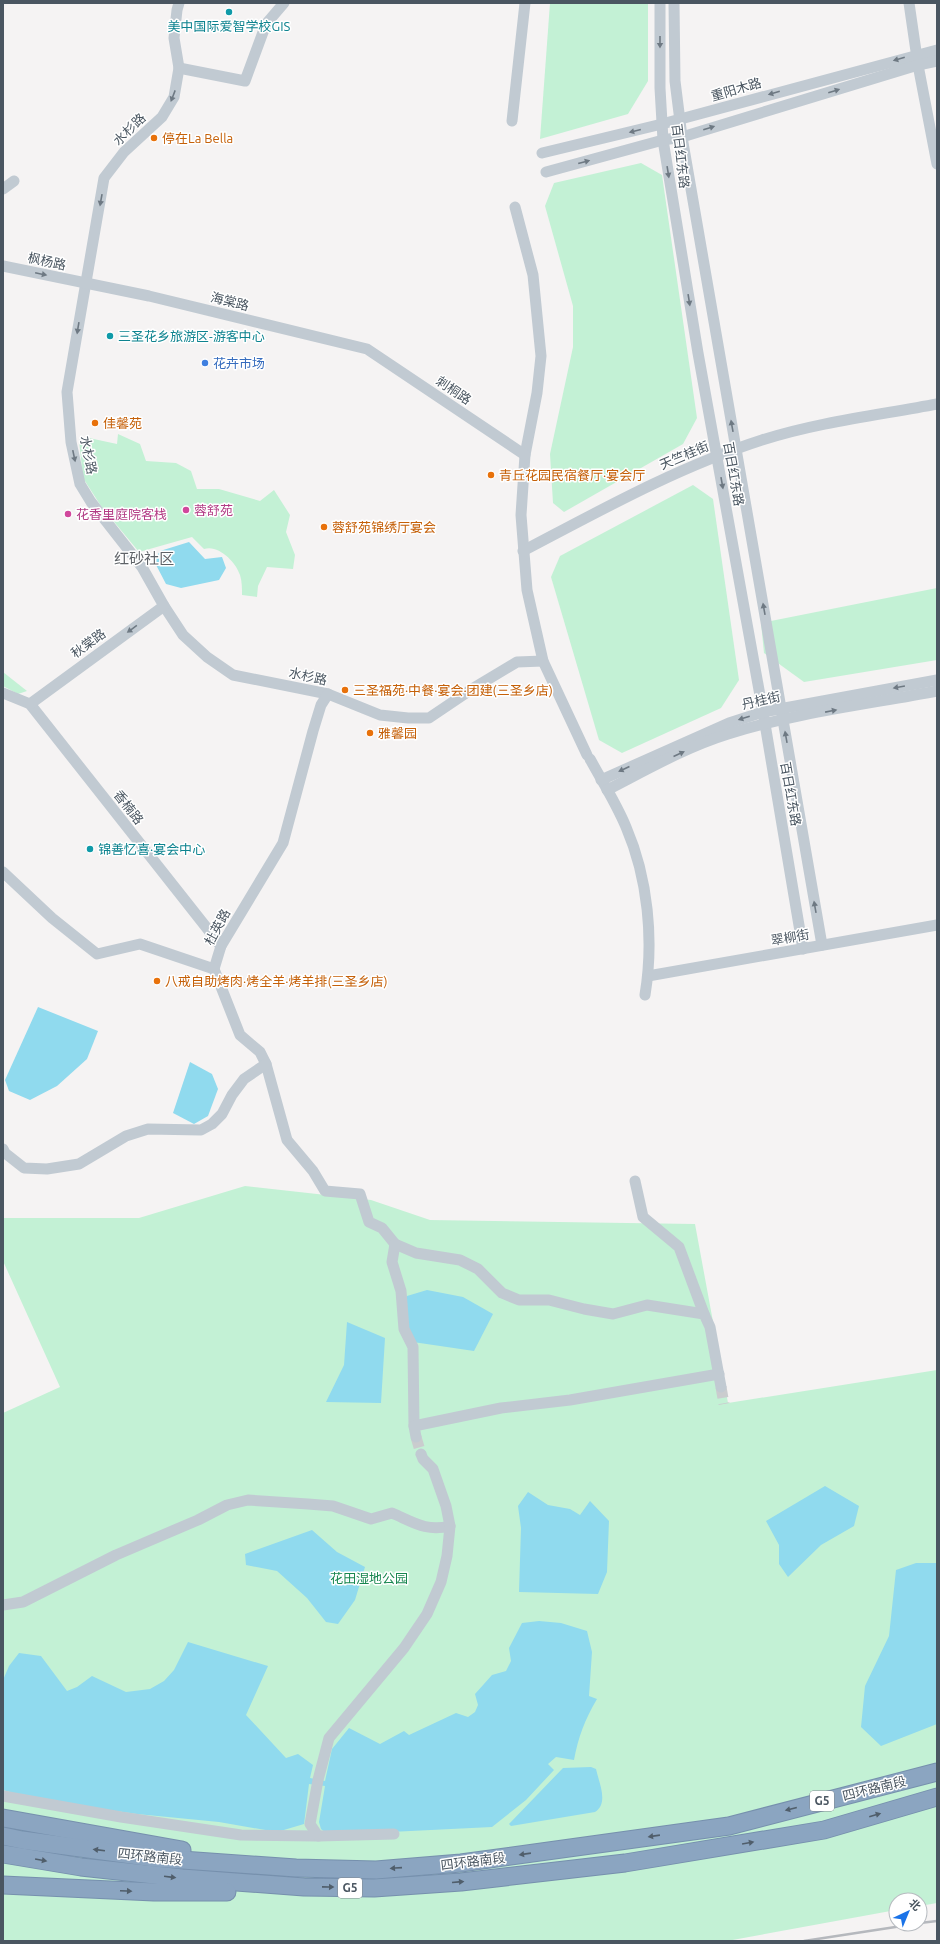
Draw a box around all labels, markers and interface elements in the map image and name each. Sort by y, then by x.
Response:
marker: 美中国际爱智学校GIS [224,7,234,17]
place label: 美中国际爱智学校GIS [168,19,291,33]
one-way arrow [657,36,663,49]
one-way arrow [893,56,905,62]
street label: 重阳木路 [709,75,763,103]
one-way arrow [828,88,840,94]
one-way arrow [170,90,177,102]
one-way arrow [768,91,780,97]
street label: 水杉路 [110,110,148,148]
street label: 百日红东路 [670,123,692,189]
one-way arrow [703,125,715,131]
one-way arrow [629,128,641,134]
place label: 停在La Bella [162,131,233,145]
marker: 停在La Bella [149,133,159,143]
one-way arrow [578,159,590,165]
one-way arrow [665,165,671,178]
one-way arrow [97,193,103,206]
street label: 枫杨路 [26,250,68,272]
one-way arrow [35,272,47,278]
street label: 海棠路 [209,289,251,313]
one-way arrow [686,294,692,306]
one-way arrow [75,321,81,334]
place label: 三圣花乡旅游区-游客中心 [118,329,265,343]
marker: 三圣花乡旅游区-游客中心 [105,331,115,341]
place label: 花卉市场 [213,356,265,370]
marker: 花卉市场 [200,358,210,368]
street label: 刺桐路 [434,373,474,407]
place label: 佳馨苑 [103,416,142,430]
marker: 佳馨苑 [90,418,100,428]
one-way arrow [729,420,735,432]
street label: 水杉路 [78,435,100,475]
street label: 天竺桂街 [657,438,711,472]
street label: 百日红东路 [721,441,747,507]
one-way arrow [71,450,77,462]
place label: 青丘花园民宿餐厅·宴会厅 [499,468,645,482]
marker: 青丘花园民宿餐厅·宴会厅 [486,470,496,480]
one-way arrow [719,477,725,489]
place label: 蓉舒苑 [194,503,233,517]
marker: 蓉舒苑 [181,505,191,515]
place label: 花香里庭院客栈 [76,507,167,521]
marker: 花香里庭院客栈 [63,509,73,519]
place label: 蓉舒苑锦绣厅宴会 [332,520,436,534]
marker: 蓉舒苑锦绣厅宴会 [319,522,329,532]
district label: 红砂社区 [114,550,174,567]
one-way arrow [761,603,767,615]
one-way arrow [127,625,137,633]
street label: 秋棠路 [68,626,108,660]
street label: 水杉路 [287,665,329,687]
place label: 三圣福苑·中餐·宴会·团建(三圣乡店) [353,683,553,698]
marker: 三圣福苑·中餐·宴会·团建(三圣乡店) [340,685,350,695]
one-way arrow [893,685,905,691]
street label: 丹桂街 [740,689,782,711]
one-way arrow [825,708,837,714]
one-way arrow [737,715,749,721]
place label: 雅馨园 [378,726,417,740]
marker: 雅馨园 [365,728,375,738]
one-way arrow [783,731,789,744]
one-way arrow [674,751,685,757]
street label: 百日红东路 [778,761,804,827]
one-way arrow [619,766,630,772]
street label: 香楠路 [111,787,147,827]
place label: 锦善忆喜·宴会中心 [98,842,205,856]
marker: 锦善忆喜·宴会中心 [85,844,95,854]
one-way arrow [812,901,818,913]
street label: 杜英路 [202,906,232,948]
street label: 翠柳街 [770,927,810,947]
place label: 八戒自助烤肉·烤全羊·烤羊排(三圣乡店) [165,974,388,989]
marker: 八戒自助烤肉·烤全羊·烤羊排(三圣乡店) [152,976,162,986]
park label: 花田湿地公园 [330,1571,408,1585]
street label: 四环路南段 [841,1773,907,1803]
road number: G5 [810,1791,834,1811]
one-way arrow [785,1807,797,1813]
one-way arrow [869,1812,881,1818]
one-way arrow [648,1833,660,1839]
one-way arrow [742,1840,754,1846]
street label: 四环路南段 [117,1846,183,1866]
one-way arrow [93,1847,105,1854]
street label: 四环路南段 [440,1850,506,1872]
one-way arrow [519,1851,531,1857]
one-way arrow [35,1857,48,1863]
one-way arrow [390,1865,402,1872]
one-way arrow [164,1874,176,1880]
road number: G5 [338,1878,362,1898]
one-way arrow [452,1879,464,1886]
one-way arrow [322,1884,335,1890]
one-way arrow [120,1888,133,1894]
north arrow [888,1892,928,1932]
text: 北 [907,1897,923,1913]

